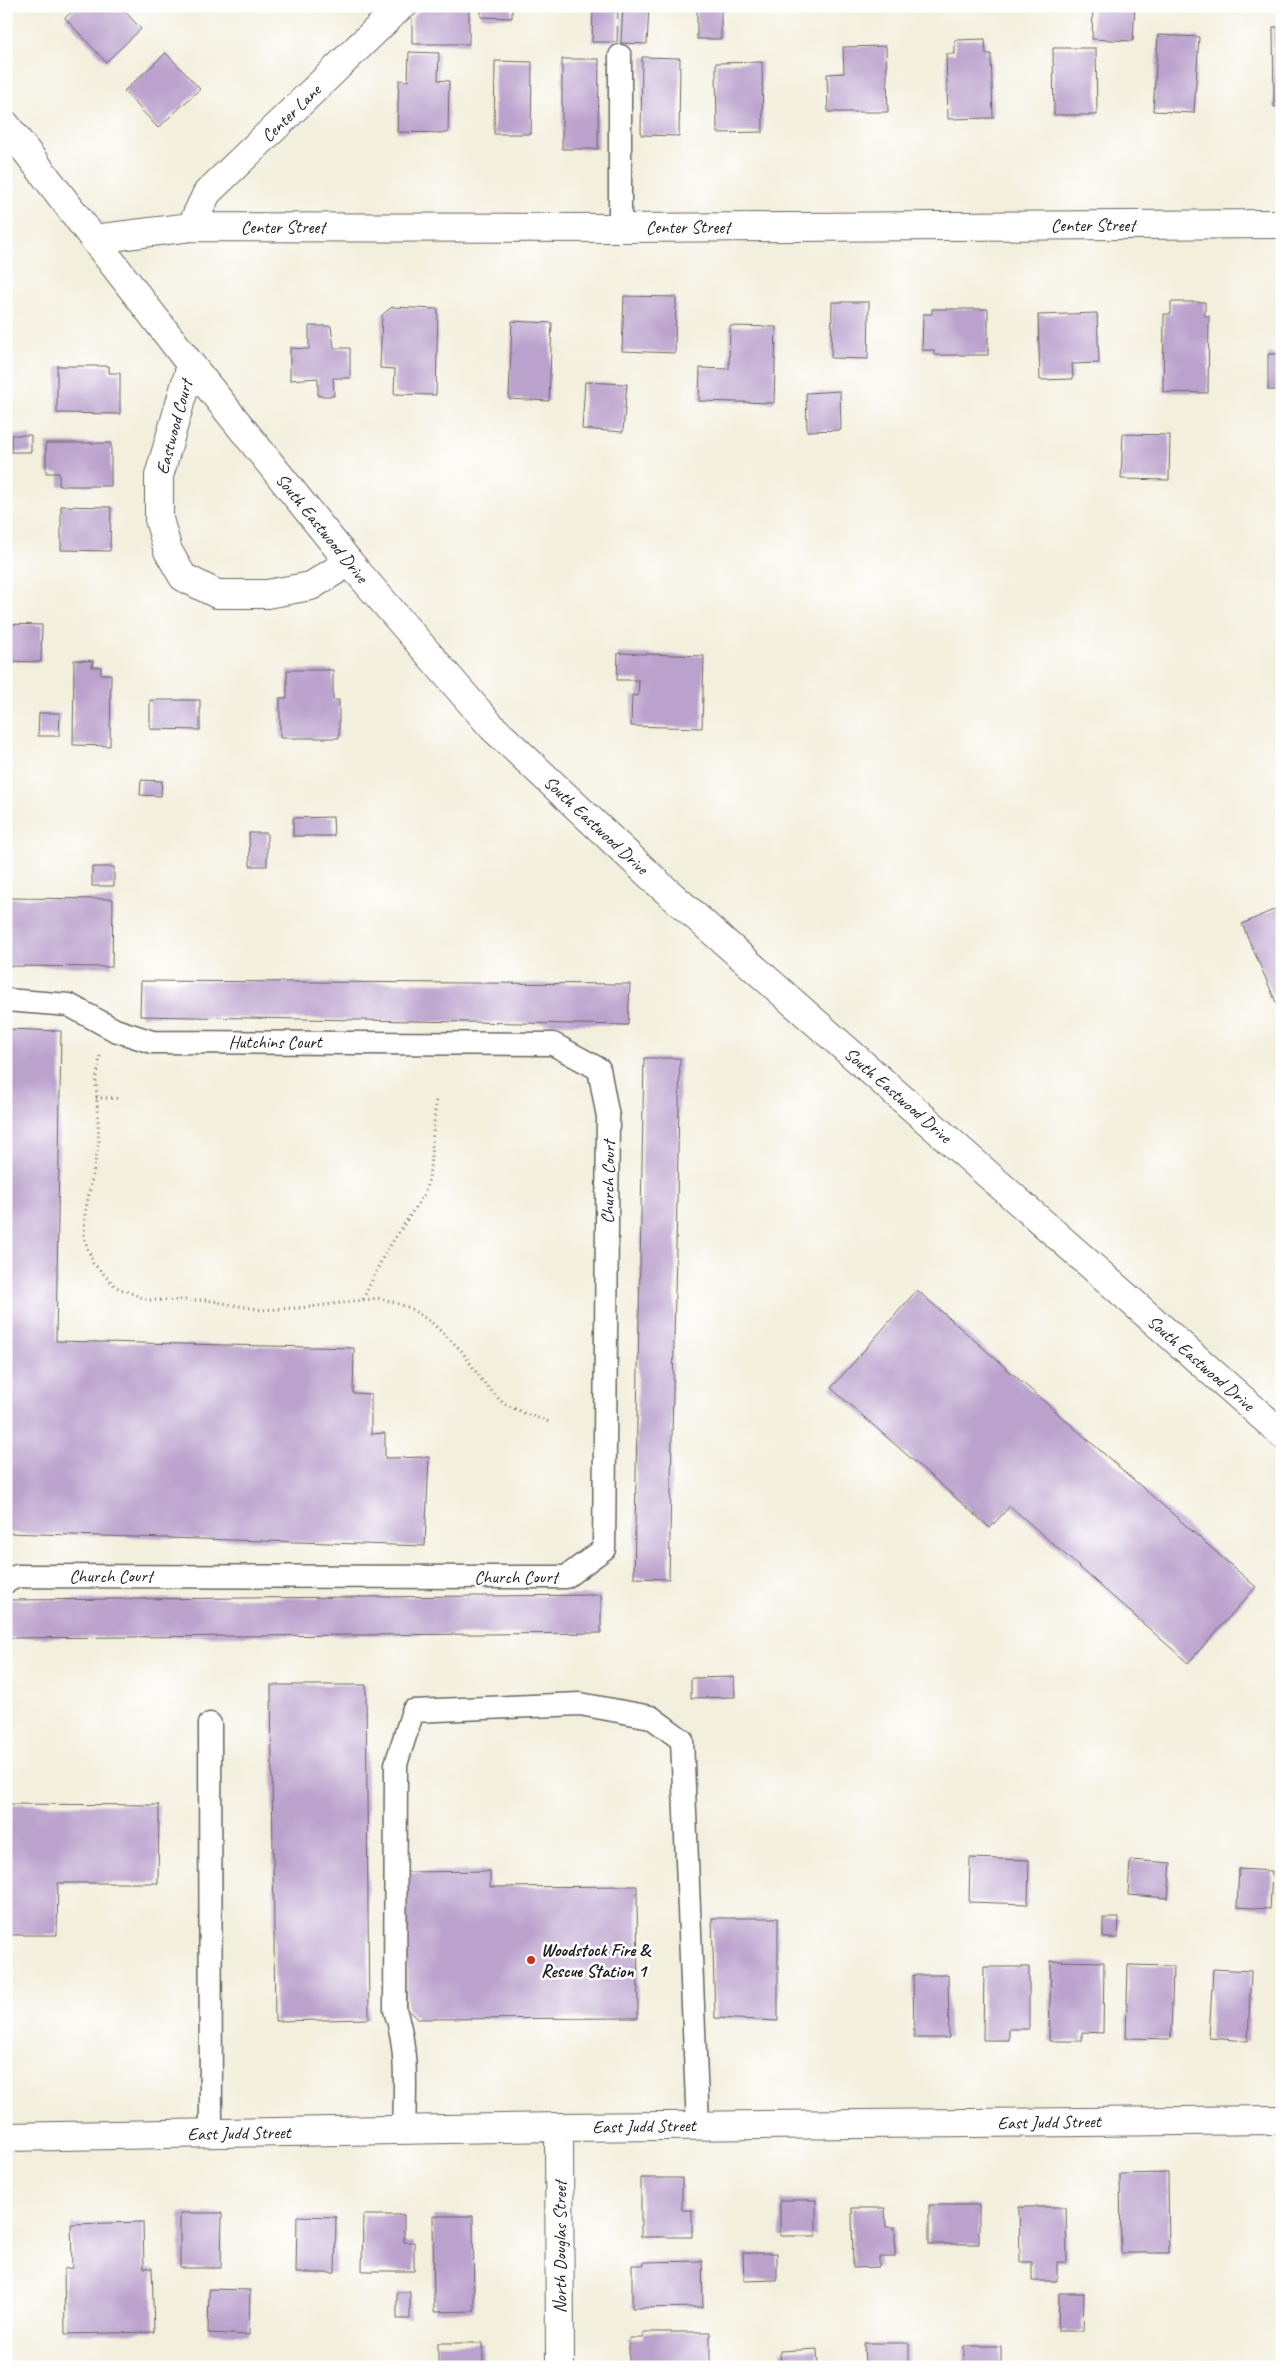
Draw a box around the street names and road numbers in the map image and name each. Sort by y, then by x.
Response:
street label: Center Lane [257,79,326,147]
street label: Center Street [1051,214,1138,236]
street label: Center Street [241,216,328,238]
street label: Center Street [646,216,733,238]
street label: Eastwood Court [151,374,198,477]
street label: South Eastwood Drive [271,469,374,588]
street label: South Eastwood Drive [539,771,654,880]
street label: Hutchins Court [228,1031,324,1053]
street label: South Eastwood Drive [840,1042,957,1148]
street label: Church Court [596,1137,620,1224]
street label: South Eastwood Drive [1143,1310,1260,1416]
street label: Church Court [69,1565,156,1587]
street label: Church Court [474,1566,561,1588]
street label: East Judd Street [997,2110,1103,2134]
street label: East Judd Street [592,2114,698,2138]
street label: East Judd Street [187,2121,293,2145]
street label: North Douglas Street [549,2178,571,2313]

